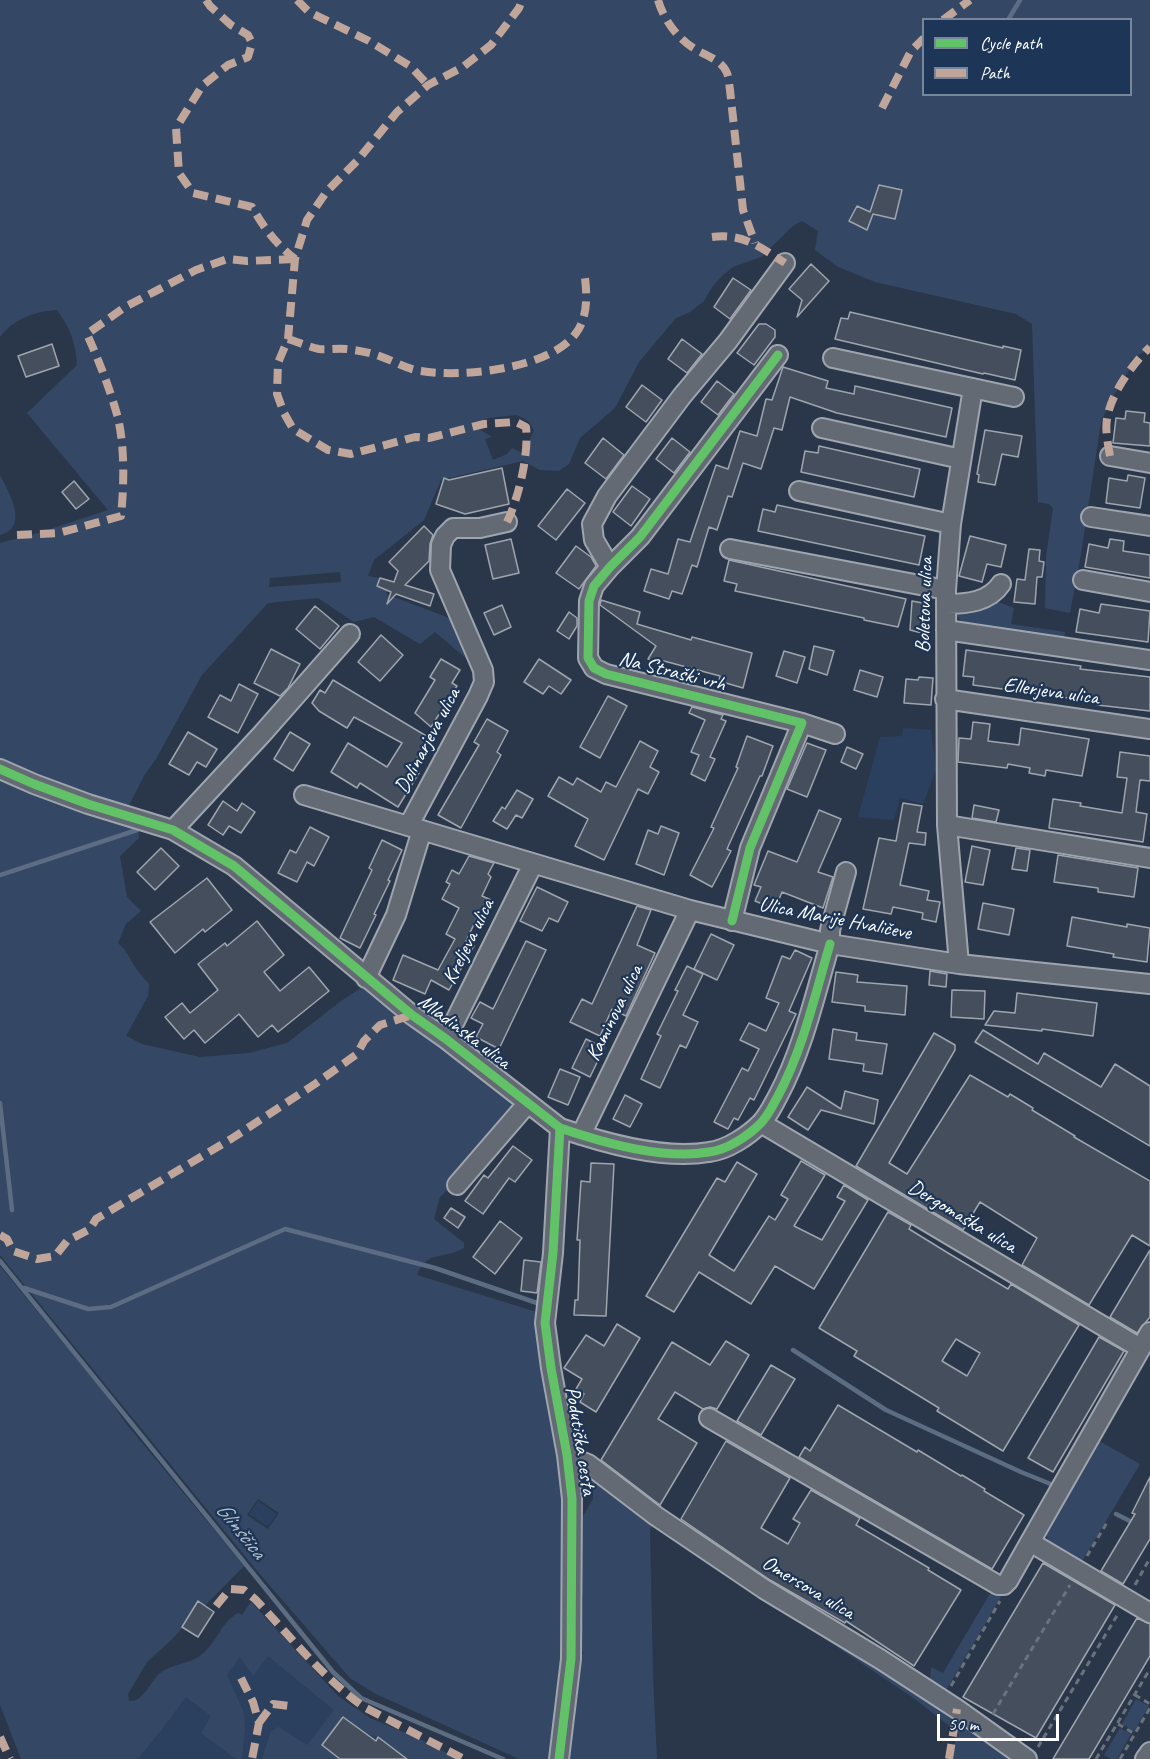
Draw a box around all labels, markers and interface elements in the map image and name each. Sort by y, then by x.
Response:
legend [922,18,1132,96]
text: Cycle path [980,32,1042,54]
text: Path [980,62,1010,84]
street label: Boletova ulica [911,557,939,653]
street label: Na Straški vrh [616,647,728,697]
street label: Ellerjeva ulica [1002,673,1100,711]
street label: Dolinarjeva ulica [390,684,466,798]
street label: Ulica Marije Hvaličeve [757,892,913,946]
street label: Kreljeva ulica [438,895,500,989]
street label: Kaminova ulica [581,961,649,1065]
street label: Mladinska ulica [413,989,515,1075]
street label: Dergomaška ulica [903,1175,1021,1259]
street label: Podutiška cesta [559,1385,601,1497]
water label: Glinščica [209,1498,271,1564]
street label: Omersova ulica [757,1551,859,1625]
scale bar [940,1702,1062,1740]
text: 50 m [948,1713,979,1735]

